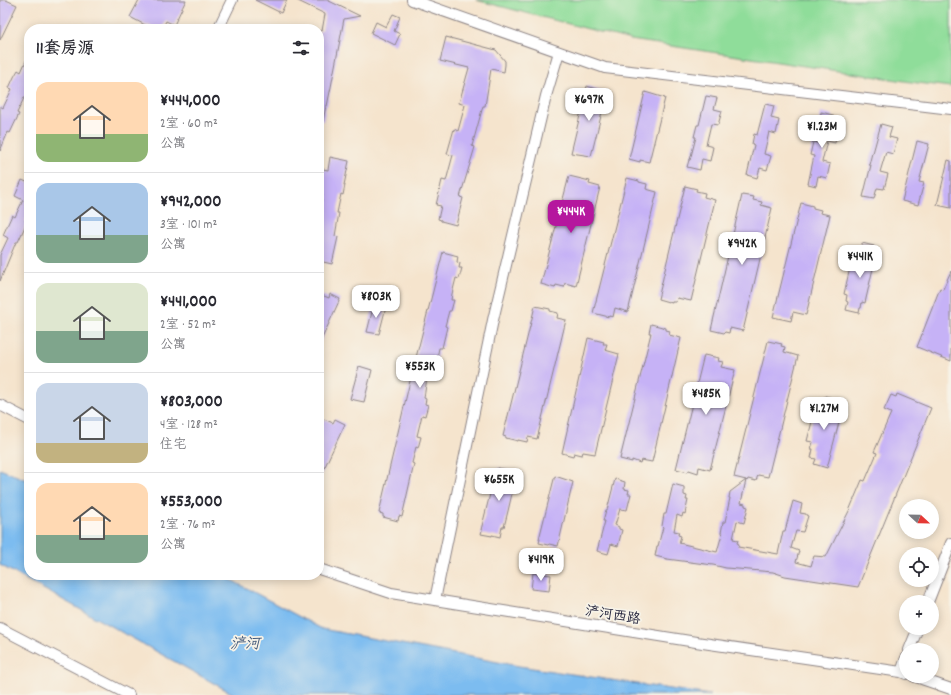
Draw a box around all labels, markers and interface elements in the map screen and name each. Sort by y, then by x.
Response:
icon: filters [290,37,312,59]
text: 11套房源 [36,38,94,62]
pin: ¥697K [561,88,617,122]
text: ¥444,000 [160,90,220,114]
text: ¥697K [574,91,604,110]
icon: home [68,98,116,146]
text: 2室 · 60 m² [160,115,218,134]
pin: ¥1.23M [789,115,855,149]
text: ¥1.23M [807,118,837,137]
text: 公寓 [160,135,186,154]
text: ¥942,000 [160,191,222,215]
icon: home [68,199,116,247]
pin: ¥444K [543,200,599,234]
text: ¥444K [557,203,585,222]
text: 3室 · 101 m² [160,216,217,235]
pin: ¥942K [714,232,770,266]
text: ¥942K [727,235,757,254]
text: 公寓 [160,236,186,255]
pin: ¥441K [832,245,888,279]
text: ¥441K [847,248,873,267]
pin: ¥803K [348,285,404,319]
text: ¥803K [361,288,391,307]
text: ¥441,000 [160,291,217,315]
icon: home [68,299,116,347]
text: 2室 · 52 m² [160,316,216,335]
text: 公寓 [160,336,186,355]
pin: ¥553K [392,355,448,389]
text: ¥553K [405,358,435,377]
pin: ¥485K [678,382,734,416]
text: ¥485K [692,385,720,404]
text: ¥803,000 [160,391,223,415]
pin: ¥1.27M [791,397,857,431]
icon: home [68,399,116,447]
text: ¥1.27M [809,400,839,419]
text: 4室 · 128 m² [160,416,218,435]
text: 住宅 [160,436,186,455]
pin: ¥655K [471,468,527,502]
text: ¥655K [484,471,514,490]
text: ¥553,000 [160,491,223,515]
icon: home [68,499,116,547]
north arrow [899,499,939,539]
map controls [899,499,939,683]
text: 2室 · 76 m² [160,516,216,535]
text: 公寓 [160,536,186,555]
button: locate [899,547,939,587]
pin: ¥419K [513,548,569,582]
text: ¥419K [528,551,554,570]
button: + [899,595,939,635]
street label: 浐河西路 [583,602,642,630]
water label: 浐河 [230,634,263,656]
button: − [899,643,939,683]

